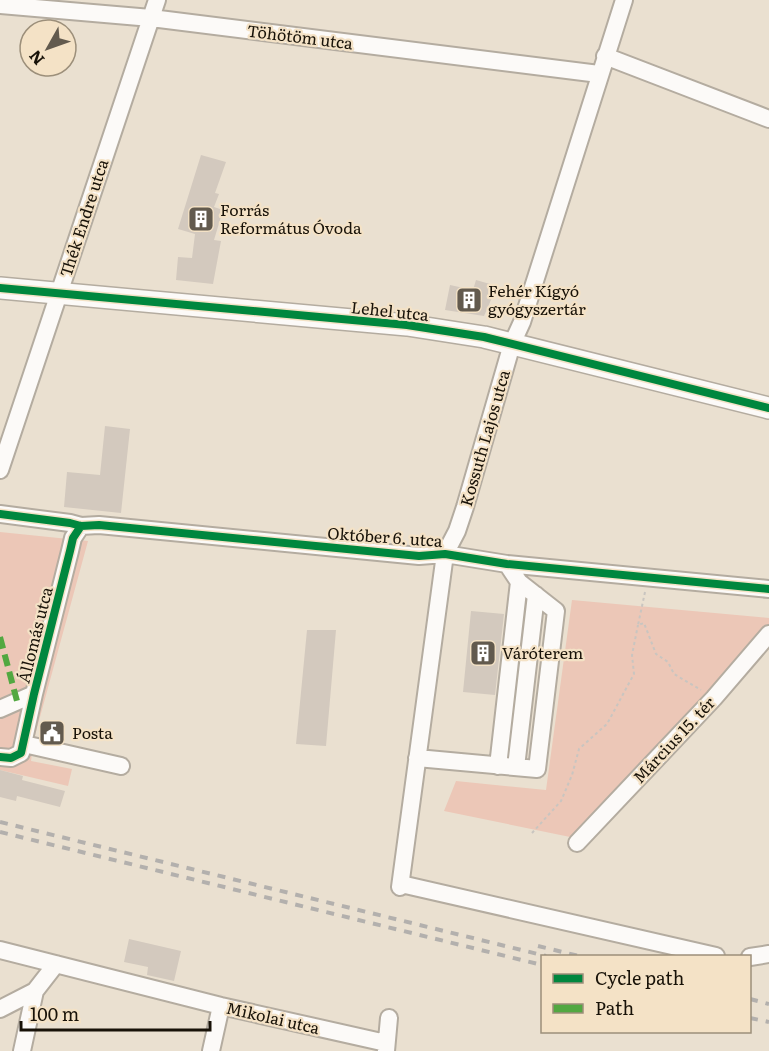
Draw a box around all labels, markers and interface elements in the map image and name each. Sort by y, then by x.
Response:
north arrow [18,18,78,78]
street label: Töhötöm utca [246,18,355,54]
text: N [22,45,49,71]
street label: Thék Endre utca [53,155,114,280]
place label: Forrás Református Óvoda [220,197,362,239]
building icon: Forrás Református Óvoda [186,204,216,234]
place label: Fehér Kígyó gyógyszertár [488,278,586,320]
building icon: Fehér Kígyó gyógyszertár [454,285,484,315]
street label: Lehel utca [350,294,431,326]
street label: Kossuth Lajos utca [453,366,515,509]
street label: Október 6. utca [327,520,444,552]
street label: Állomás utca [10,584,58,686]
building icon: Váróterem [468,638,498,668]
place label: Váróterem [502,640,584,664]
street label: Március 15. tér [627,690,720,788]
public building icon: Posta [37,718,67,748]
place label: Posta [72,720,113,744]
legend [541,955,751,1033]
text: Cycle path [595,964,684,991]
scale bar [21,994,210,1032]
text: Path [595,994,634,1021]
street label: Mikolai utca [224,995,323,1040]
text: 100 m [30,1000,79,1027]

